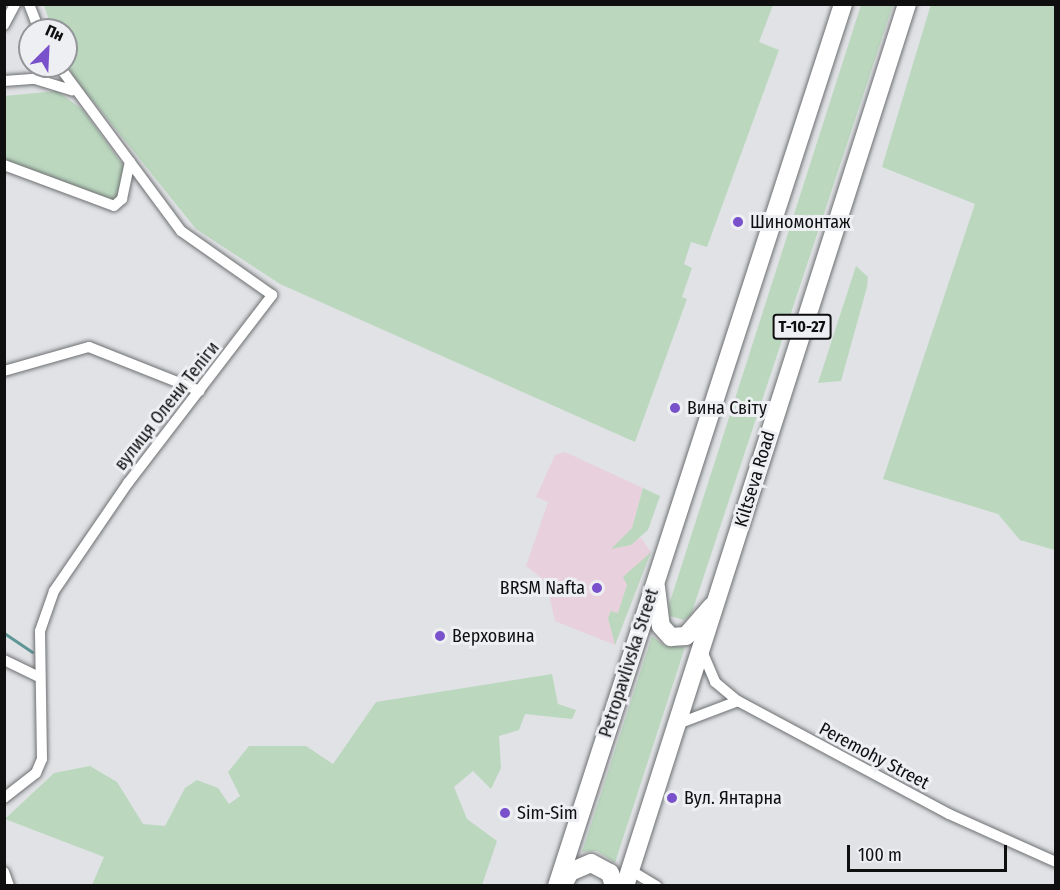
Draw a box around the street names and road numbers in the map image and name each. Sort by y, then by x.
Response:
road number: Т-10-27 [772,314,832,340]
street label: вулиця Олени Теліги [110,337,224,475]
street label: Kiltseva Road [730,428,780,530]
street label: Petropavlivska Street [595,586,663,740]
street label: Peremohy Street [815,718,933,794]

